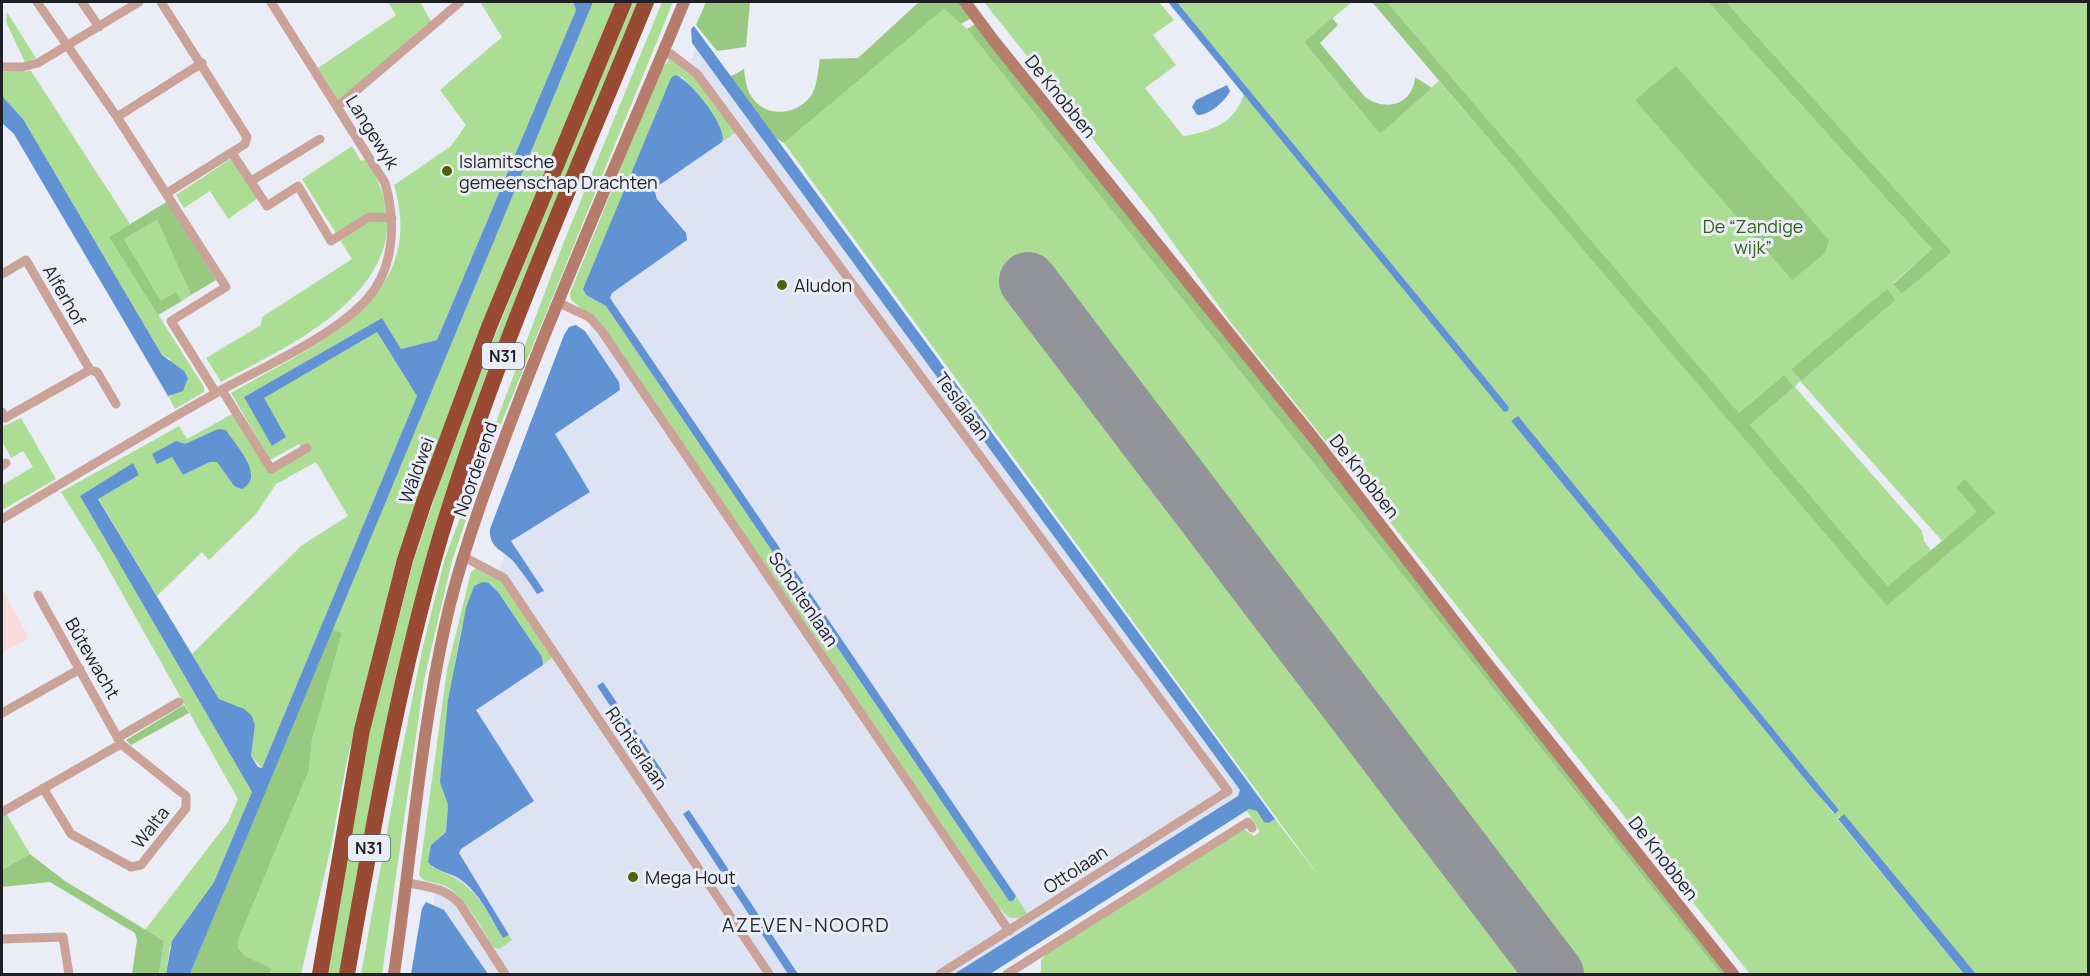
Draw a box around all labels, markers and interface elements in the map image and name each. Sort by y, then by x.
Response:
street label: De Knobben [1020,49,1102,143]
street label: Langewyk [341,91,406,174]
place label: Islamitsche gemeenschap Drachten [459,149,658,194]
marker: Islamitsche gemeenschap Drachten [440,164,454,178]
park label: De “Zandige wijk” [1703,214,1803,259]
street label: Alferhof [38,260,92,330]
place label: Aludon [794,273,852,297]
marker: Aludon [775,278,789,292]
road number: N31 [482,343,524,369]
street label: Teslalaan [930,367,996,445]
street label: Noorderend [448,418,502,520]
street label: De Knobben [1325,429,1405,523]
street label: Wâldwei [393,433,439,507]
street label: Scholtenlaan [763,547,845,651]
street label: Bûtewacht [60,613,126,703]
street label: Richterlaan [600,702,674,794]
street label: Walta [126,801,174,853]
street label: De Knobben [1624,811,1704,905]
road number: N31 [348,835,390,861]
street label: Ottolaan [1038,839,1112,899]
place label: Mega Hout [645,865,736,889]
marker: Mega Hout [626,870,640,884]
district label: AZEVEN-NOORD [722,911,890,938]

